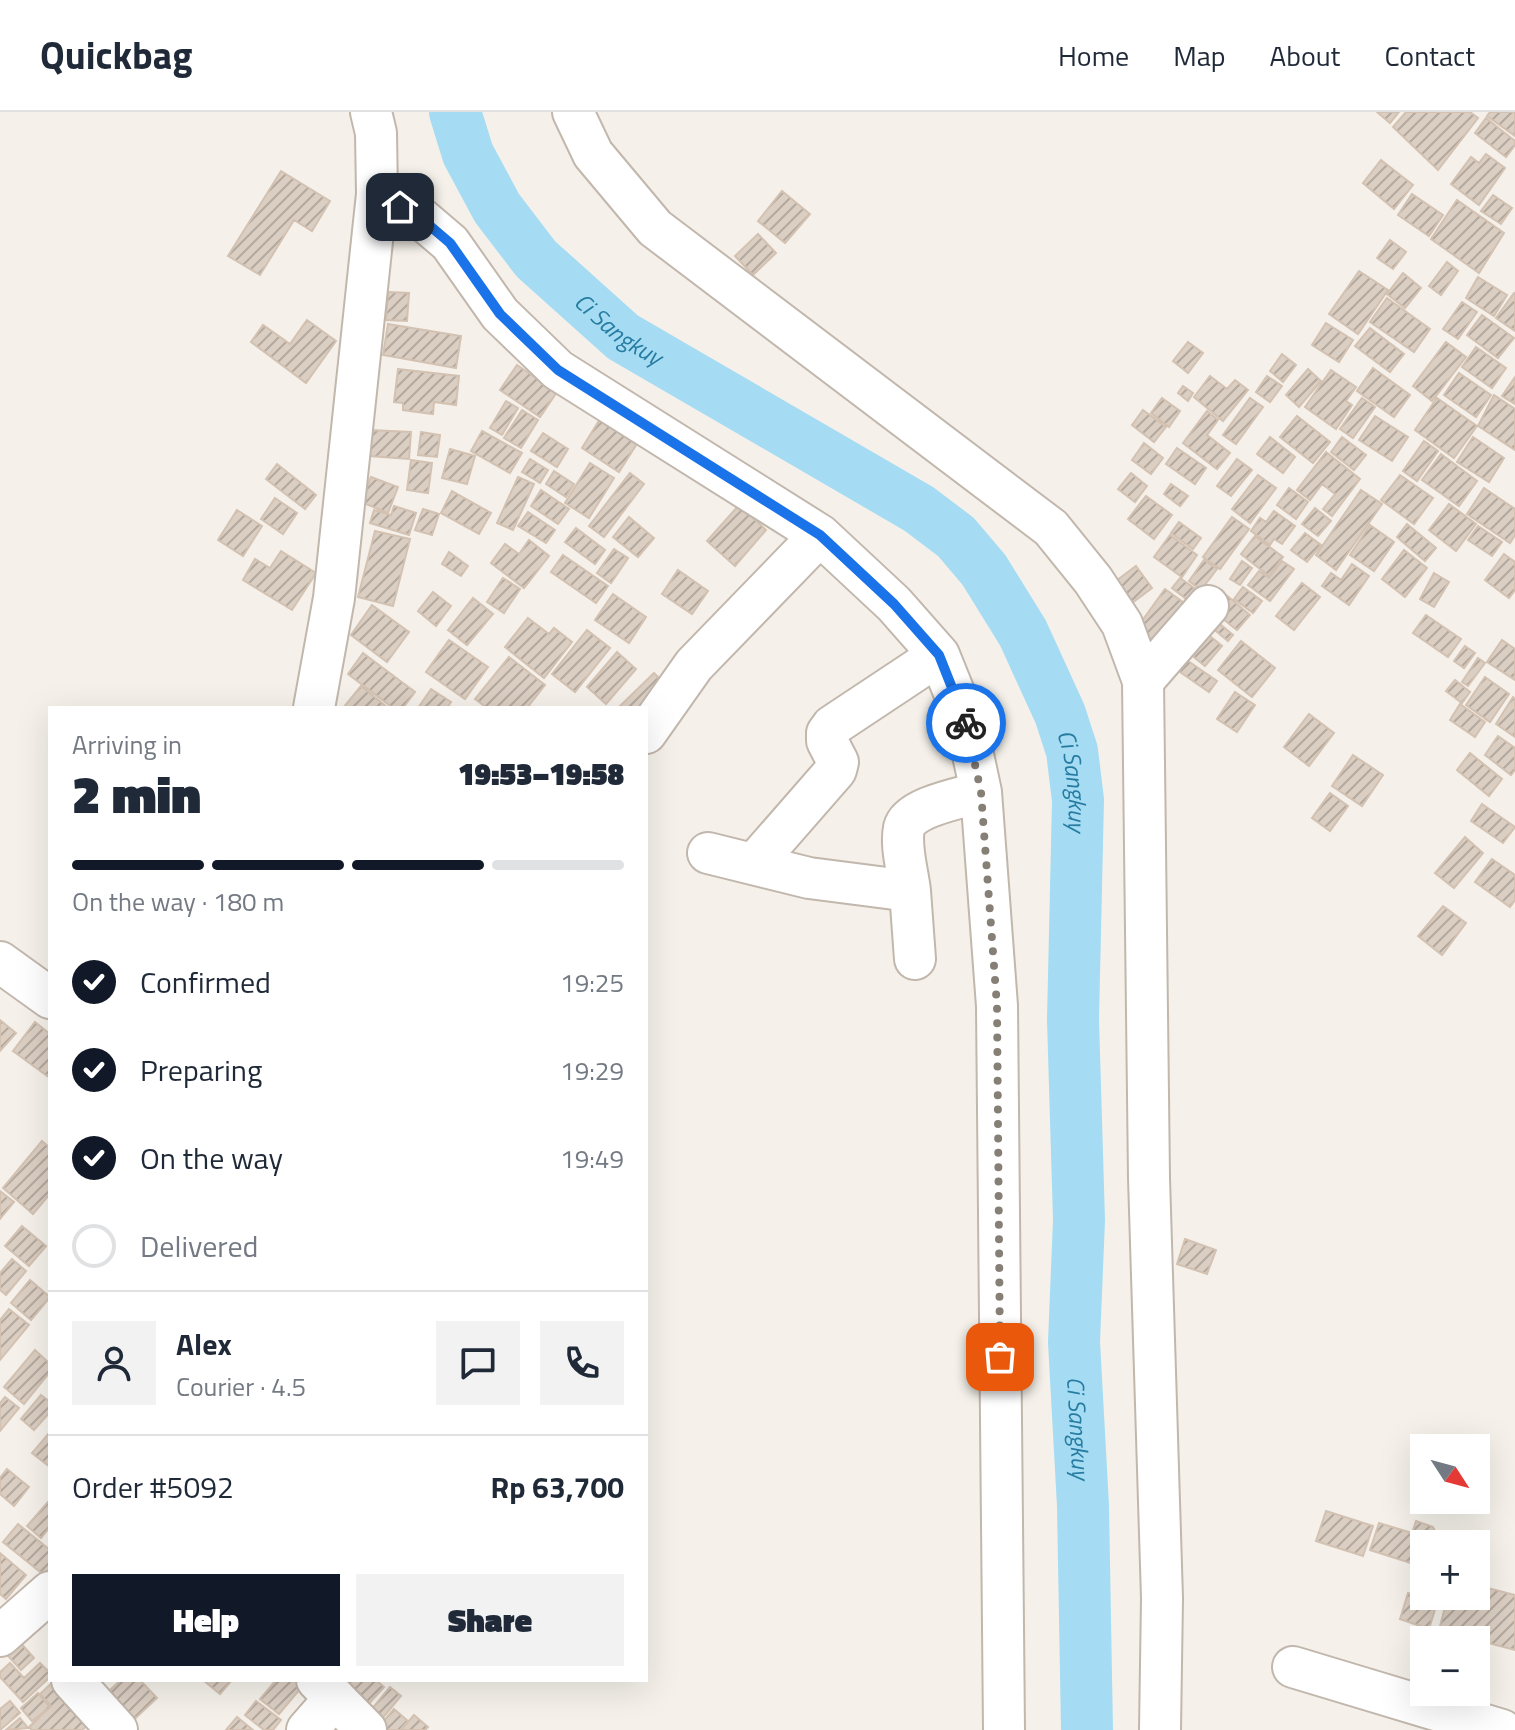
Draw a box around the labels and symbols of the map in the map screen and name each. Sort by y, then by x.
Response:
pin [366,173,434,241]
water label: Ci Sangkuy [566,284,672,376]
courier [926,683,1006,763]
water label: Ci Sangkuy [1048,725,1096,835]
pin [966,1323,1034,1391]
water label: Ci Sangkuy [1058,1375,1100,1483]
north arrow [1410,1434,1490,1514]

